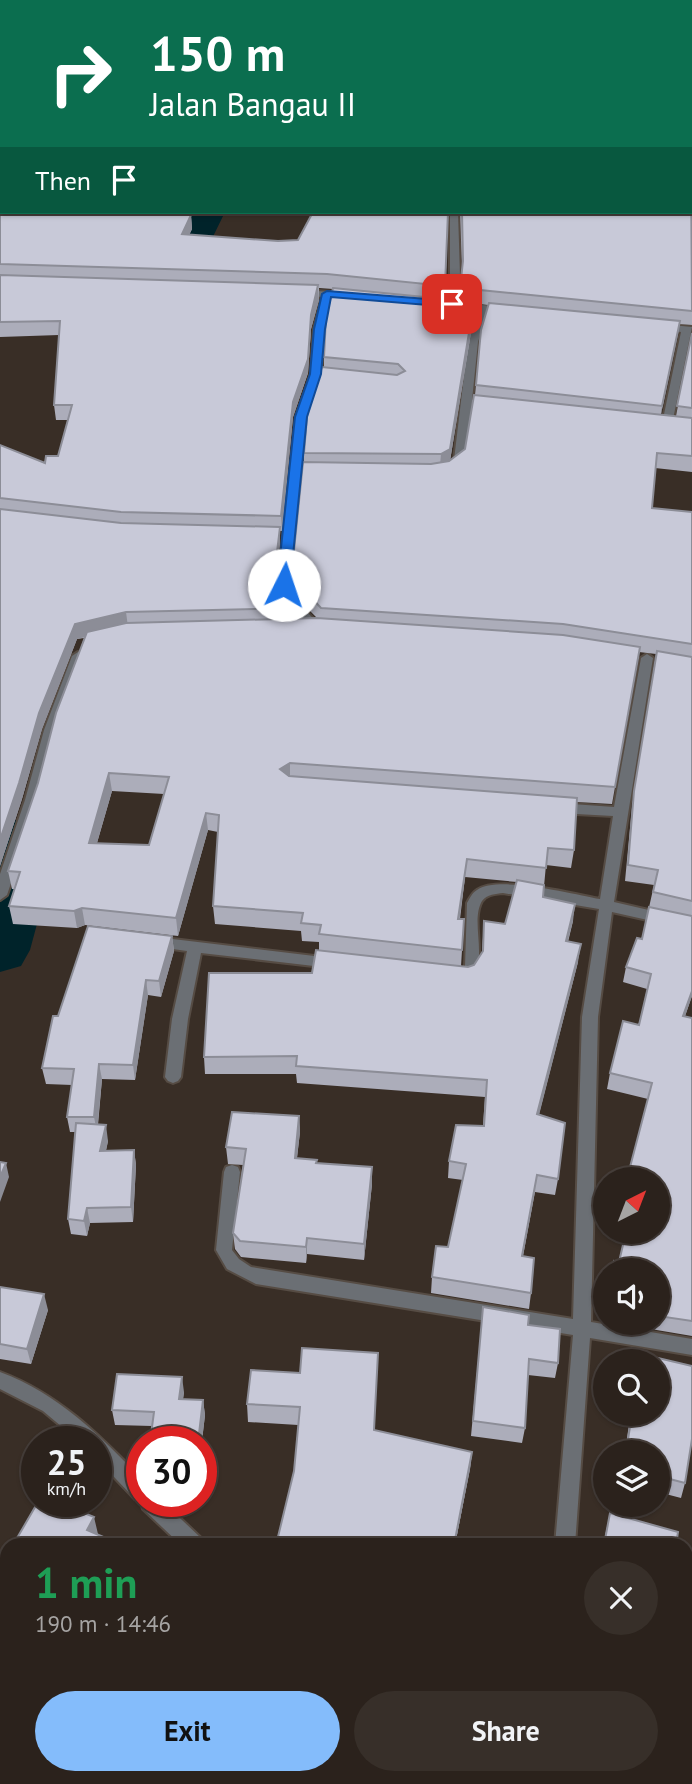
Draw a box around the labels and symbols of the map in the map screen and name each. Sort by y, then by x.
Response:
pin [422,274,482,334]
position arrow [247,548,321,622]
north arrow [593,1167,670,1244]
speed limit sign: 30 [126,1426,217,1517]

